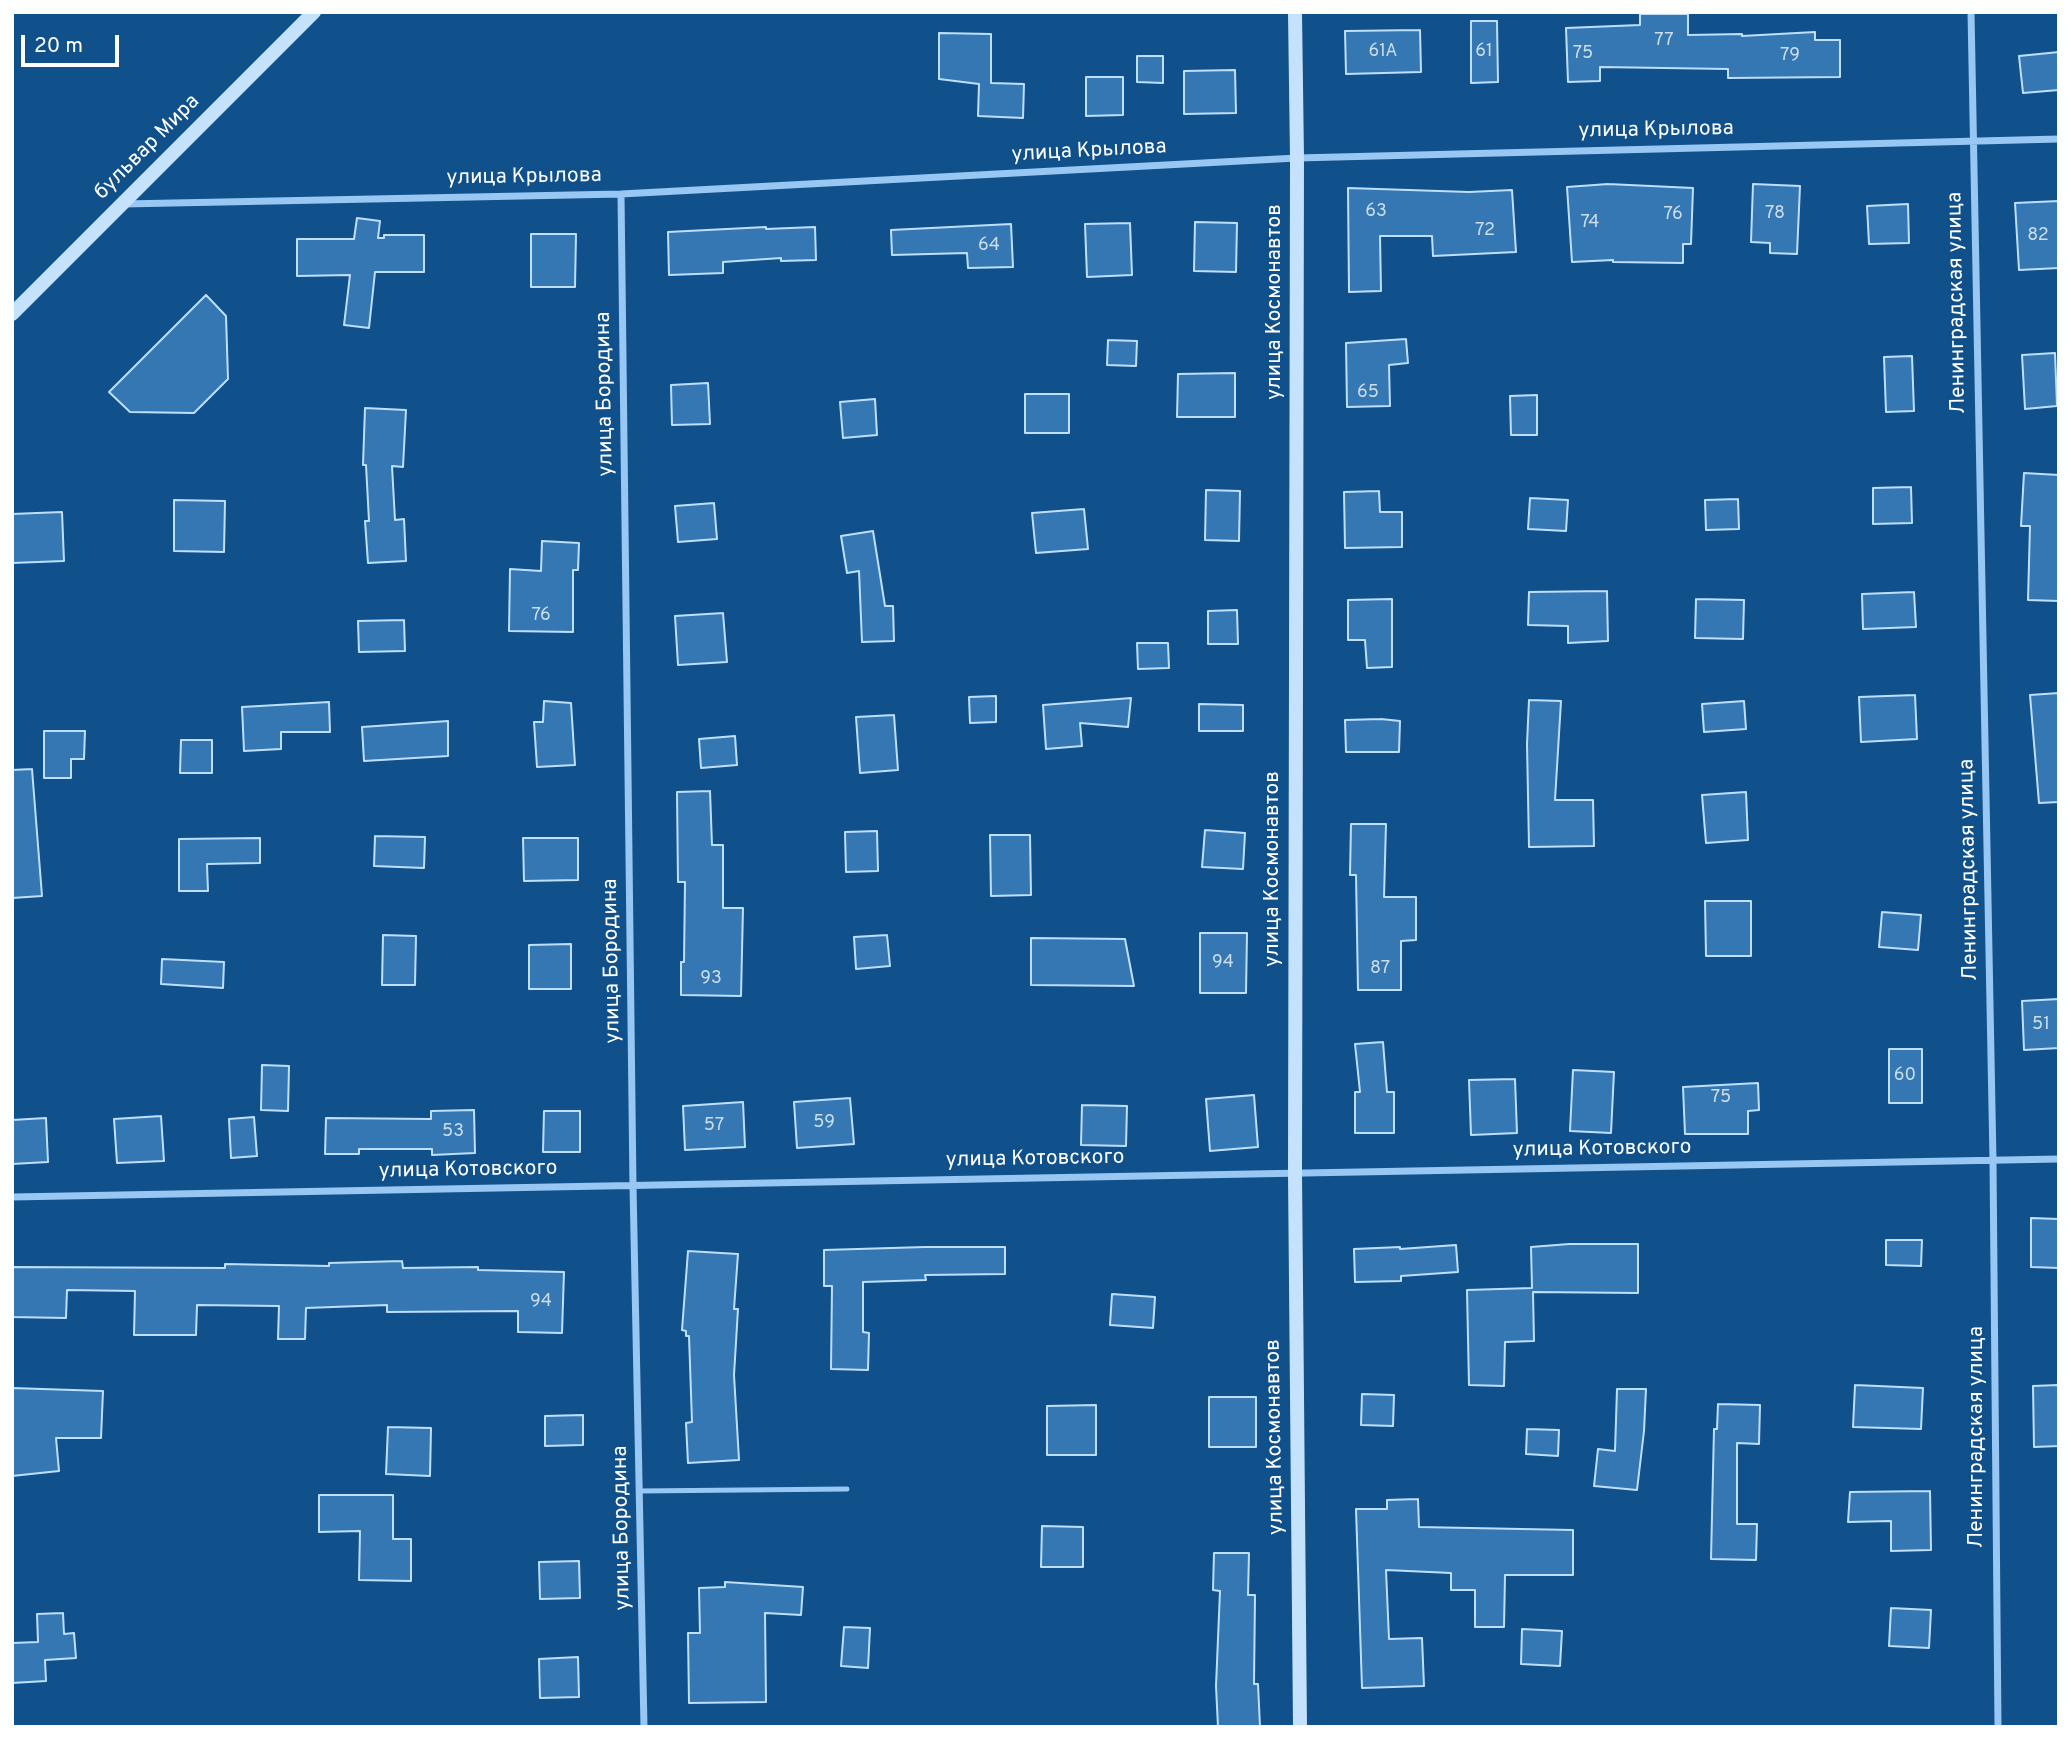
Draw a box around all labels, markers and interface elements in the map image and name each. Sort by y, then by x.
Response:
scale bar [24,21,122,65]
house number: 77 [1654,30,1674,52]
text: 20 m [34,33,83,60]
house number: 61А [1368,41,1398,63]
house number: 61 [1475,41,1493,63]
house number: 75 [1573,43,1593,65]
house number: 79 [1780,45,1800,67]
street label: бульвар Мира [90,90,206,206]
street label: улица Крылова [1578,117,1734,145]
street label: улица Крылова [1011,135,1167,169]
street label: улица Крылова [446,164,602,192]
street label: Ленинградская улица [1943,192,1973,414]
house number: 63 [1365,201,1387,223]
house number: 78 [1765,203,1785,225]
street label: улица Космонавтов [1263,204,1289,400]
house number: 76 [1663,204,1683,226]
house number: 74 [1581,212,1599,234]
house number: 72 [1475,220,1495,242]
house number: 82 [2027,225,2049,247]
house number: 64 [978,235,1000,257]
street label: улица Бородина [592,311,620,477]
house number: 65 [1357,382,1379,404]
house number: 76 [531,605,551,627]
street label: Ленинградская улица [1955,759,1985,981]
street label: улица Космонавтов [1261,771,1287,967]
street label: улица Бородина [599,878,627,1044]
house number: 94 [1212,952,1234,974]
house number: 87 [1370,958,1390,980]
house number: 93 [700,968,722,990]
house number: 51 [2032,1014,2050,1036]
house number: 60 [1894,1065,1916,1087]
house number: 75 [1711,1087,1731,1109]
house number: 59 [813,1112,835,1134]
house number: 57 [704,1115,724,1137]
house number: 53 [442,1121,464,1143]
street label: улица Котовского [1513,1136,1691,1164]
street label: улица Котовского [946,1146,1124,1174]
street label: улица Котовского [379,1157,557,1185]
house number: 94 [530,1291,552,1313]
street label: Ленинградская улица [1965,1326,1991,1548]
street label: улица Космонавтов [1262,1339,1290,1535]
street label: улица Бородина [609,1445,637,1611]

